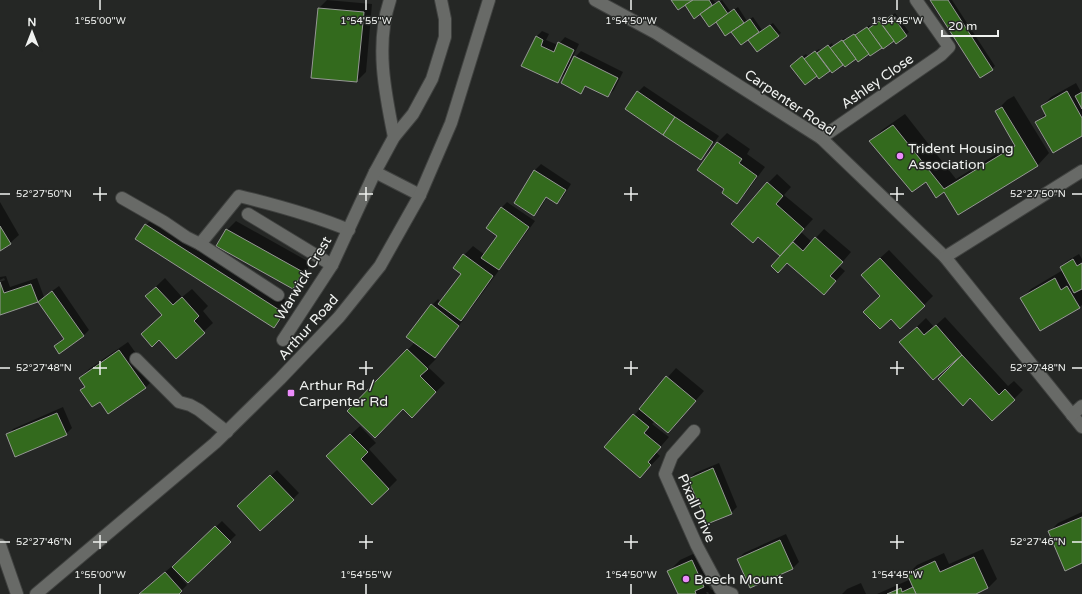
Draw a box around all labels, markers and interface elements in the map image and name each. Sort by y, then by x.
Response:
north arrow [12,12,52,52]
scale bar [942,12,998,38]
text: 1°55'00"W [74,15,126,27]
text: 1°54'55"W [340,15,392,27]
text: 1°54'50"W [605,15,657,27]
text: 1°54'45"W [871,15,923,27]
text: N [28,16,36,29]
text: 20 m [948,19,977,33]
street label: Ashley Close [838,50,917,113]
street label: Carpenter Road [741,66,838,139]
place label: Trident Housing Association [908,140,1014,173]
marker: Trident Housing Association [895,151,905,161]
text: 52°27'50"N [16,188,72,200]
text: 52°27'50"N [1010,188,1066,200]
street label: Warwick Crest [272,233,335,323]
street label: Arthur Road [275,291,342,364]
text: 52°27'48"N [16,362,72,374]
text: 52°27'48"N [1010,362,1066,374]
place label: Arthur Rd / Carpenter Rd [299,377,388,410]
marker: Arthur Rd / Carpenter Rd [286,388,296,398]
street label: Pixall Drive [674,471,719,545]
text: 52°27'46"N [16,536,72,548]
text: 52°27'46"N [1010,536,1066,548]
text: 1°55'00"W [74,569,126,581]
text: 1°54'55"W [340,569,392,581]
text: 1°54'50"W [605,569,657,581]
text: 1°54'45"W [871,569,923,581]
place label: Beech Mount [694,571,784,588]
marker: Beech Mount [681,574,691,584]

